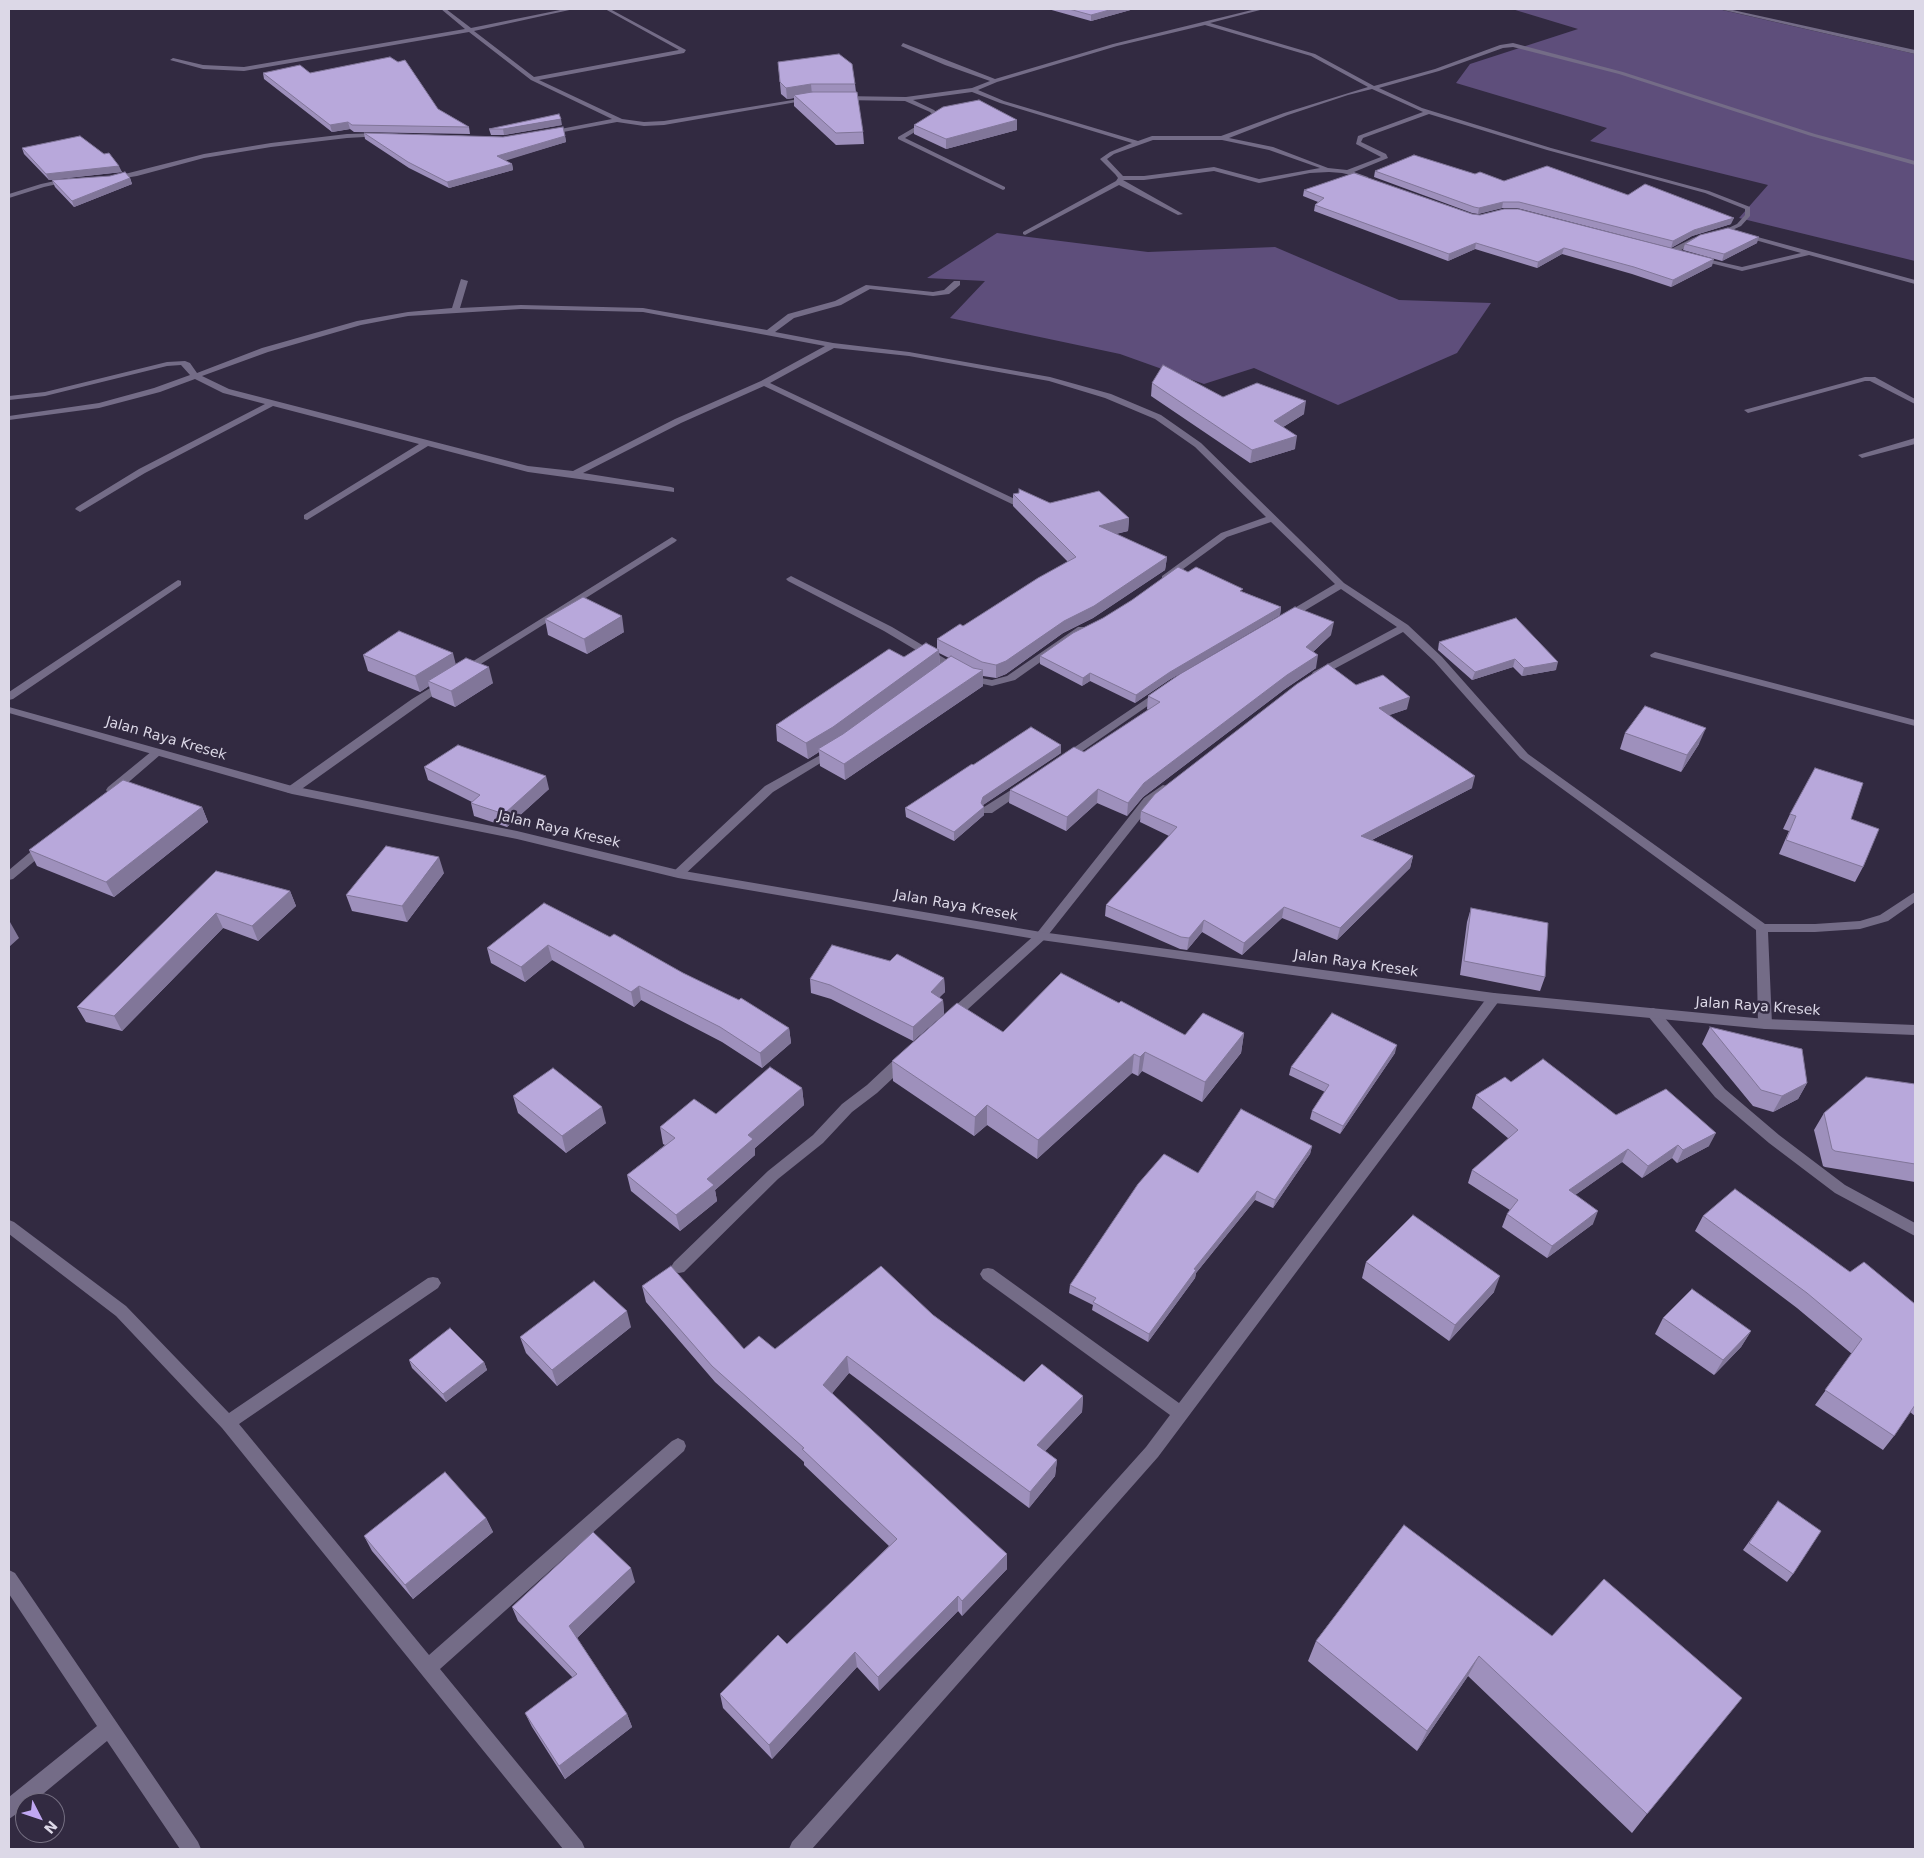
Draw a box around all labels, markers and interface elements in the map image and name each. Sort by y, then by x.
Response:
street label: Jalan Raya Kresek [104,714,228,764]
street label: Jalan Raya Kresek [496,808,622,852]
street label: Jalan Raya Kresek [893,887,1019,925]
street label: Jalan Raya Kresek [1293,947,1419,981]
street label: Jalan Raya Kresek [1695,994,1821,1020]
north arrow [15,1793,65,1843]
text: N [41,1818,60,1837]

